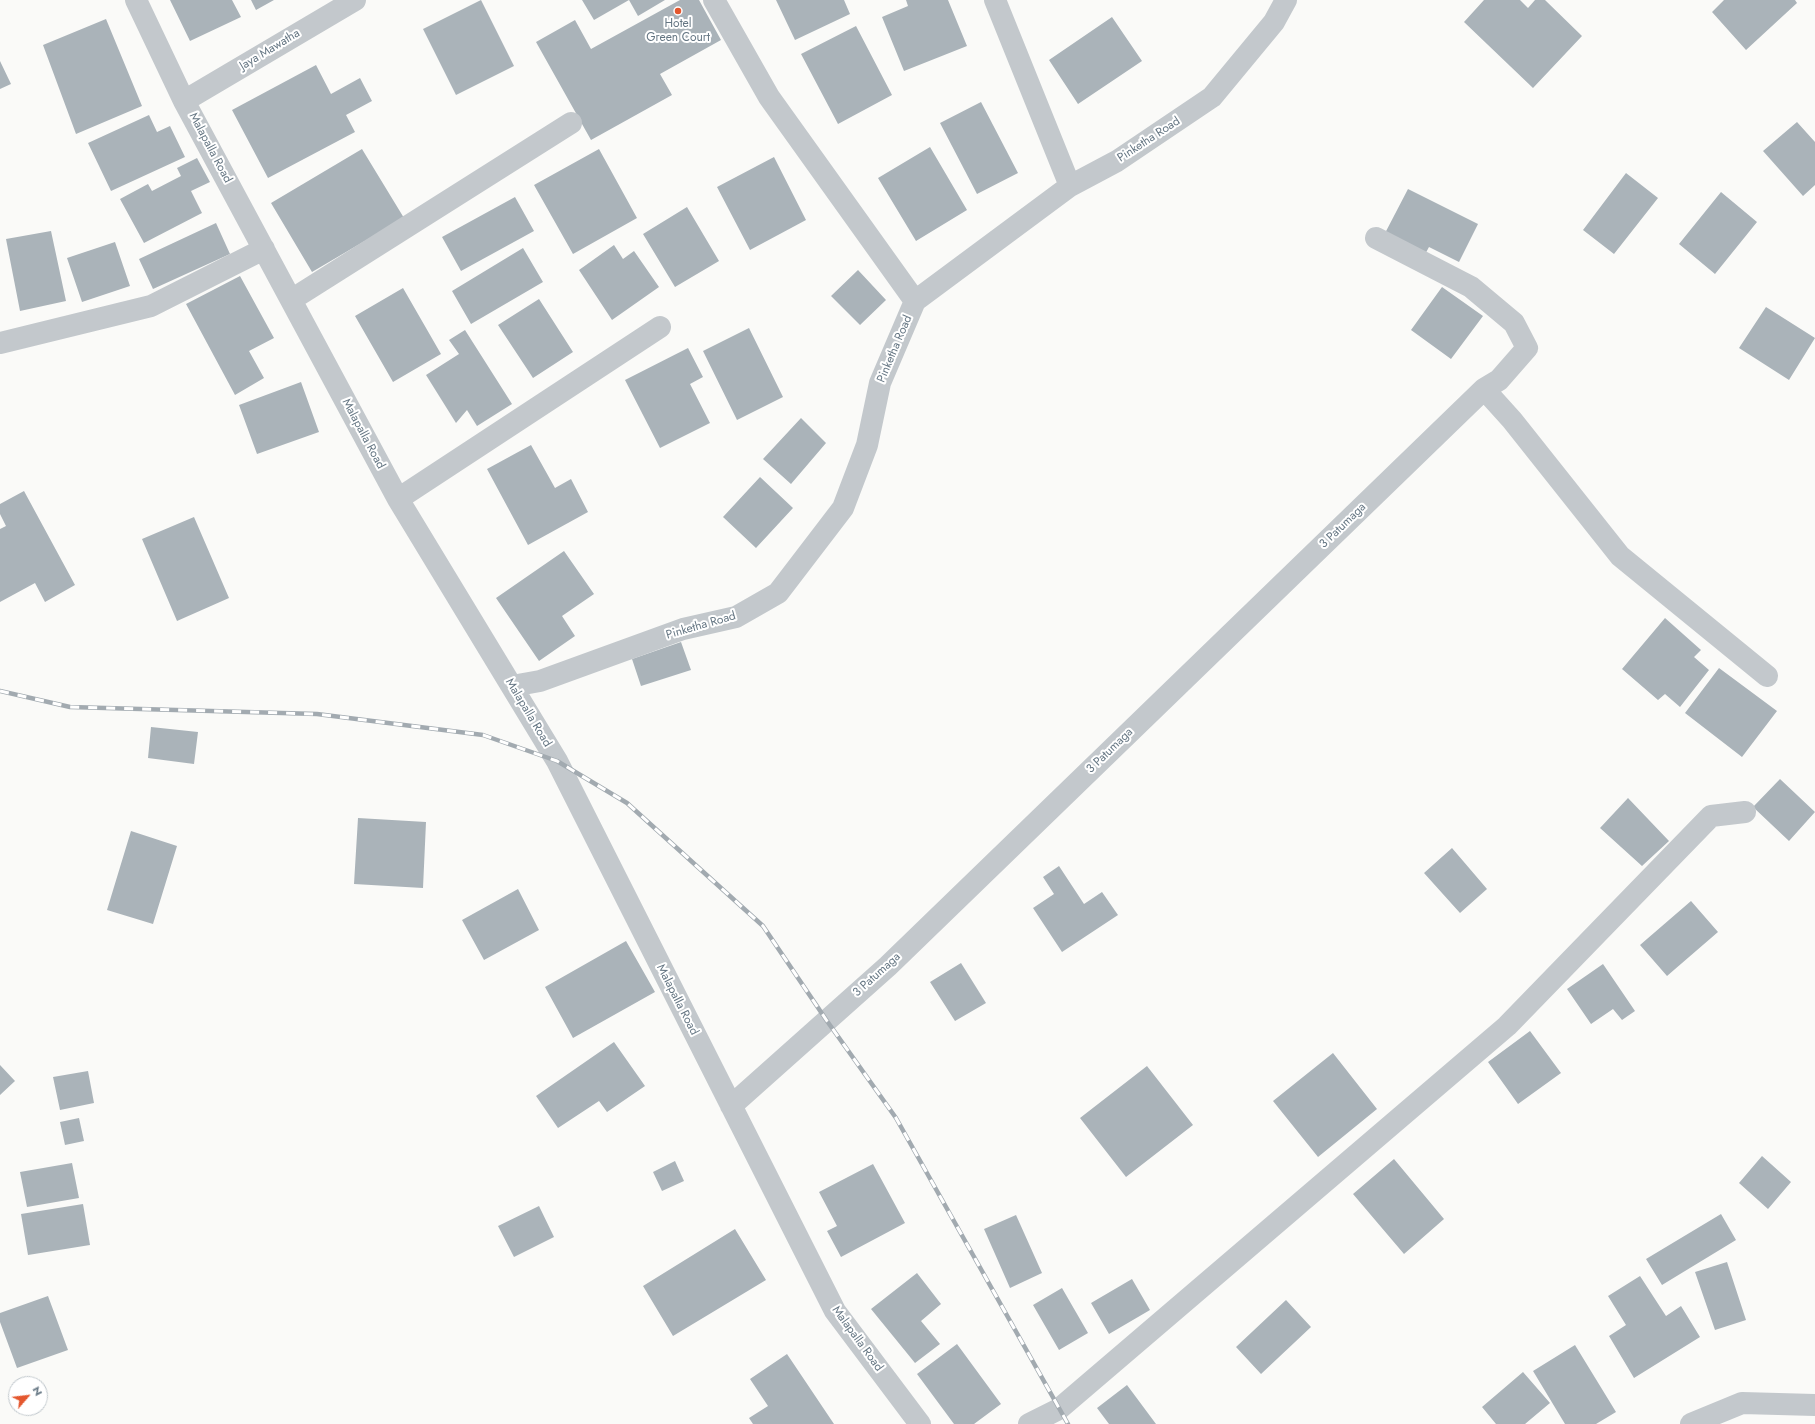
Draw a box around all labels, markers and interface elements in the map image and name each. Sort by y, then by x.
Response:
marker: Hotel Green Court [673,6,683,16]
place label: Hotel Green Court [646,17,710,45]
street label: Jaya Mawatha [237,26,303,74]
street label: Malapalla Road [185,110,235,186]
street label: Pinketha Road [1115,114,1183,166]
street label: Pinketha Road [874,313,916,385]
street label: Malapalla Road [338,396,388,472]
street label: 3 Patumaga [1317,500,1369,552]
street label: Pinketha Road [665,609,737,643]
street label: Malapalla Road [502,676,554,750]
street label: 3 Patumaga [1084,725,1136,777]
street label: 3 Patumaga [850,950,904,1000]
street label: Malapalla Road [653,962,701,1038]
street label: Malapalla Road [828,1303,886,1375]
north arrow [8,1376,48,1416]
text: N [29,1383,47,1398]

